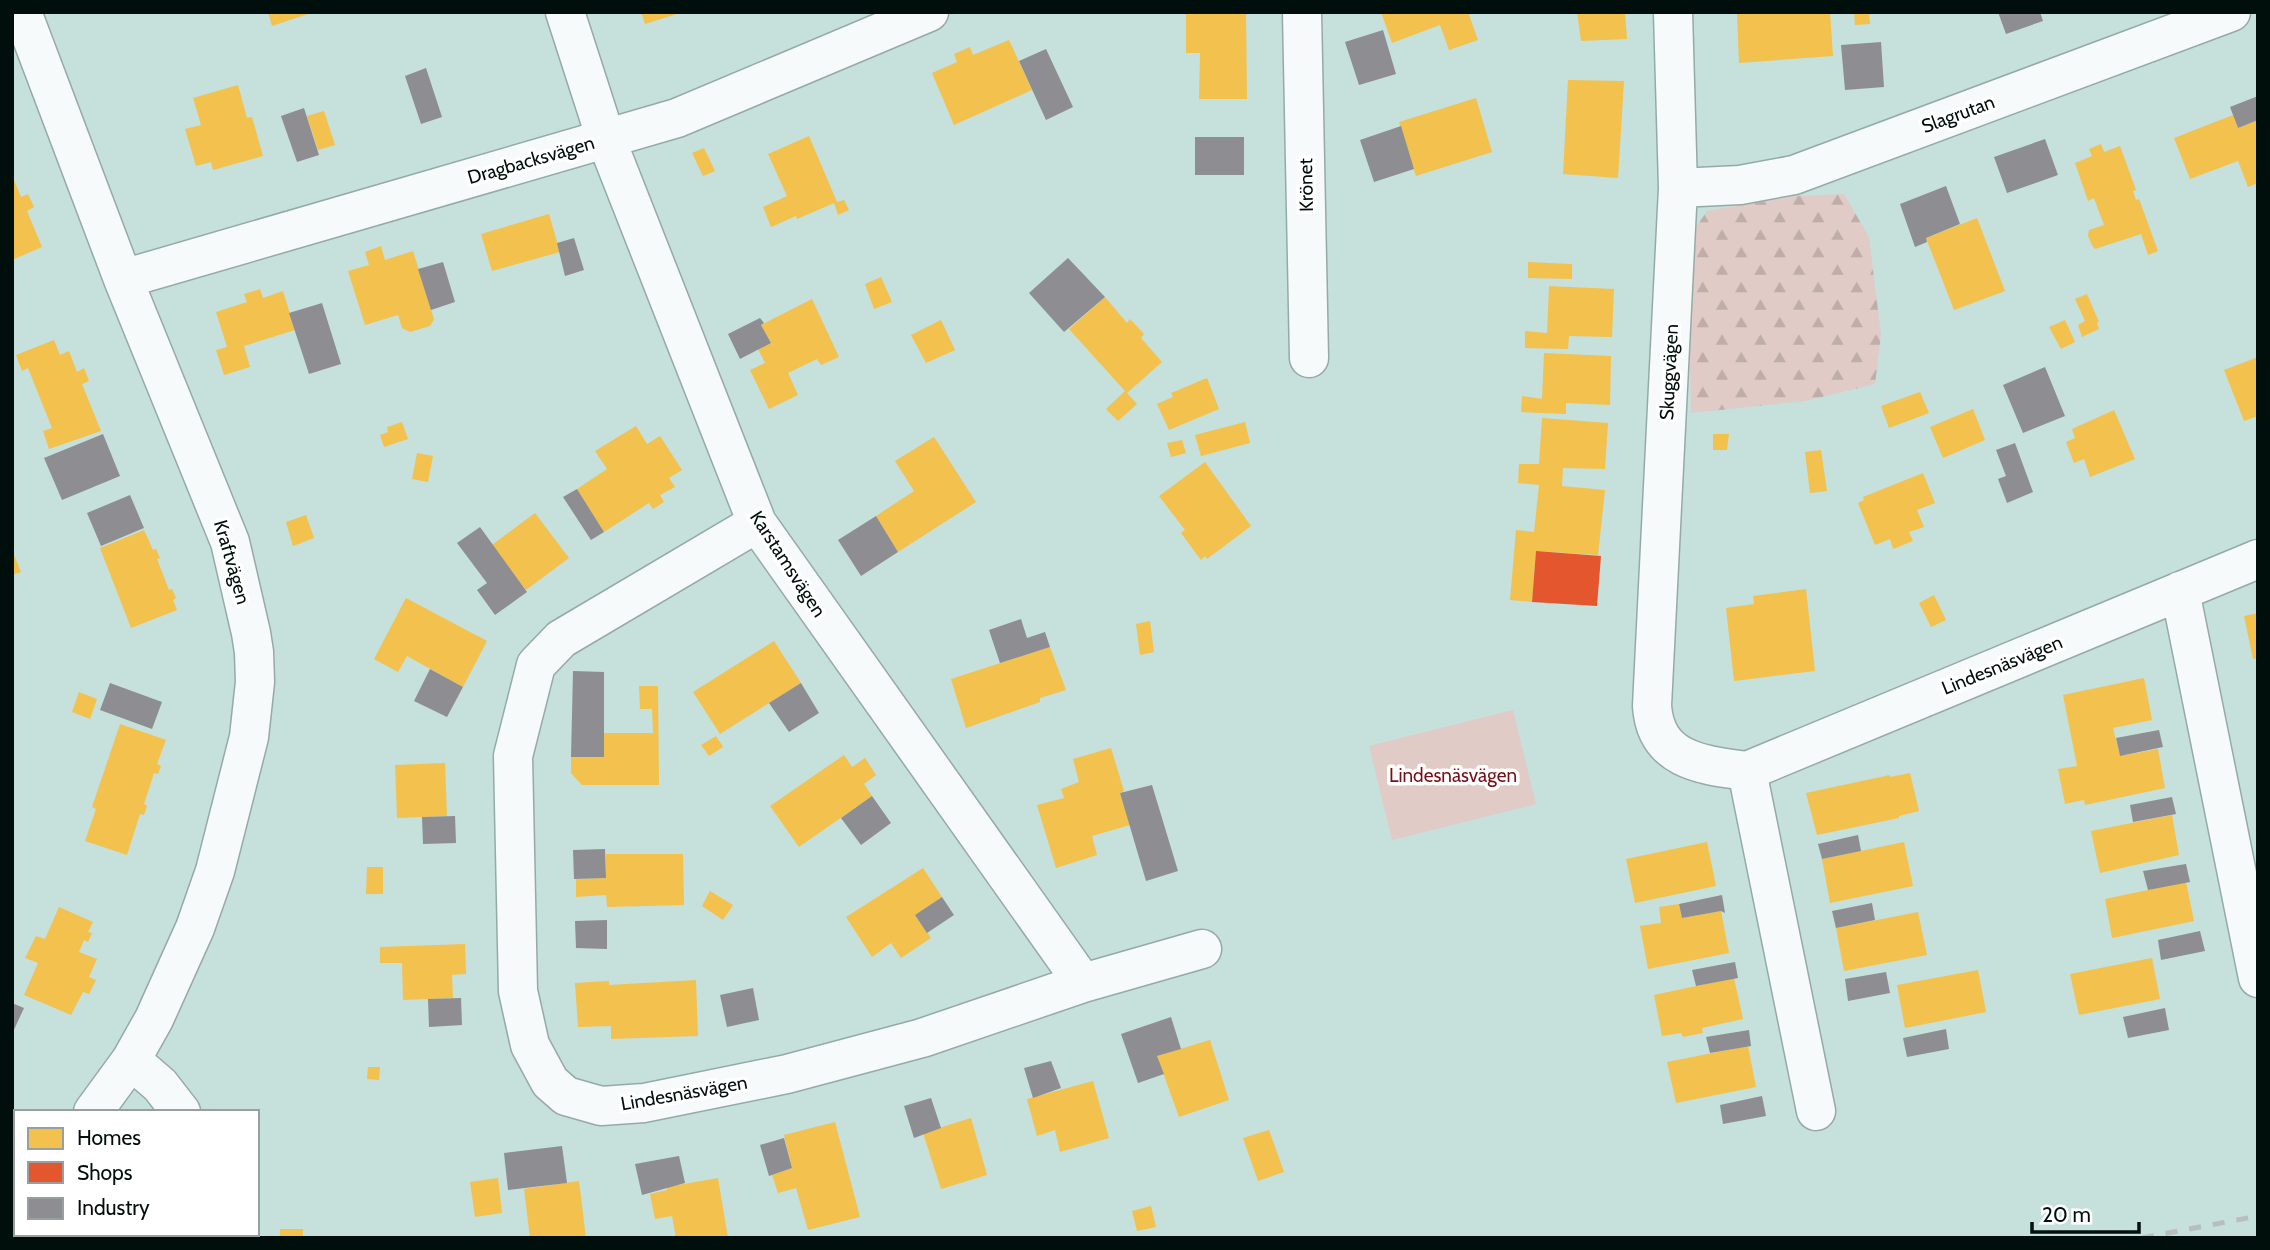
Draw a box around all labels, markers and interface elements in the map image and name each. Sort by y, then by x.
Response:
street label: Slagrutan [1918,90,1998,138]
street label: Dragbacksvägen [465,131,597,189]
street label: Krönet [1294,157,1318,212]
street label: Skuggvägen [1655,323,1683,421]
street label: Karstamsvägen [745,507,831,621]
street label: Kraftvägen [209,517,255,607]
street label: Lindesnäsvägen [1938,630,2066,700]
park label: Lindesnäsvägen [1389,764,1517,787]
street label: Lindesnäsvägen [619,1071,749,1115]
legend [14,1110,259,1236]
text: Homes [77,1125,141,1150]
text: Shops [77,1160,133,1185]
scale bar [2032,1190,2139,1234]
text: Industry [77,1195,150,1220]
text: 20 m [2042,1202,2091,1227]

